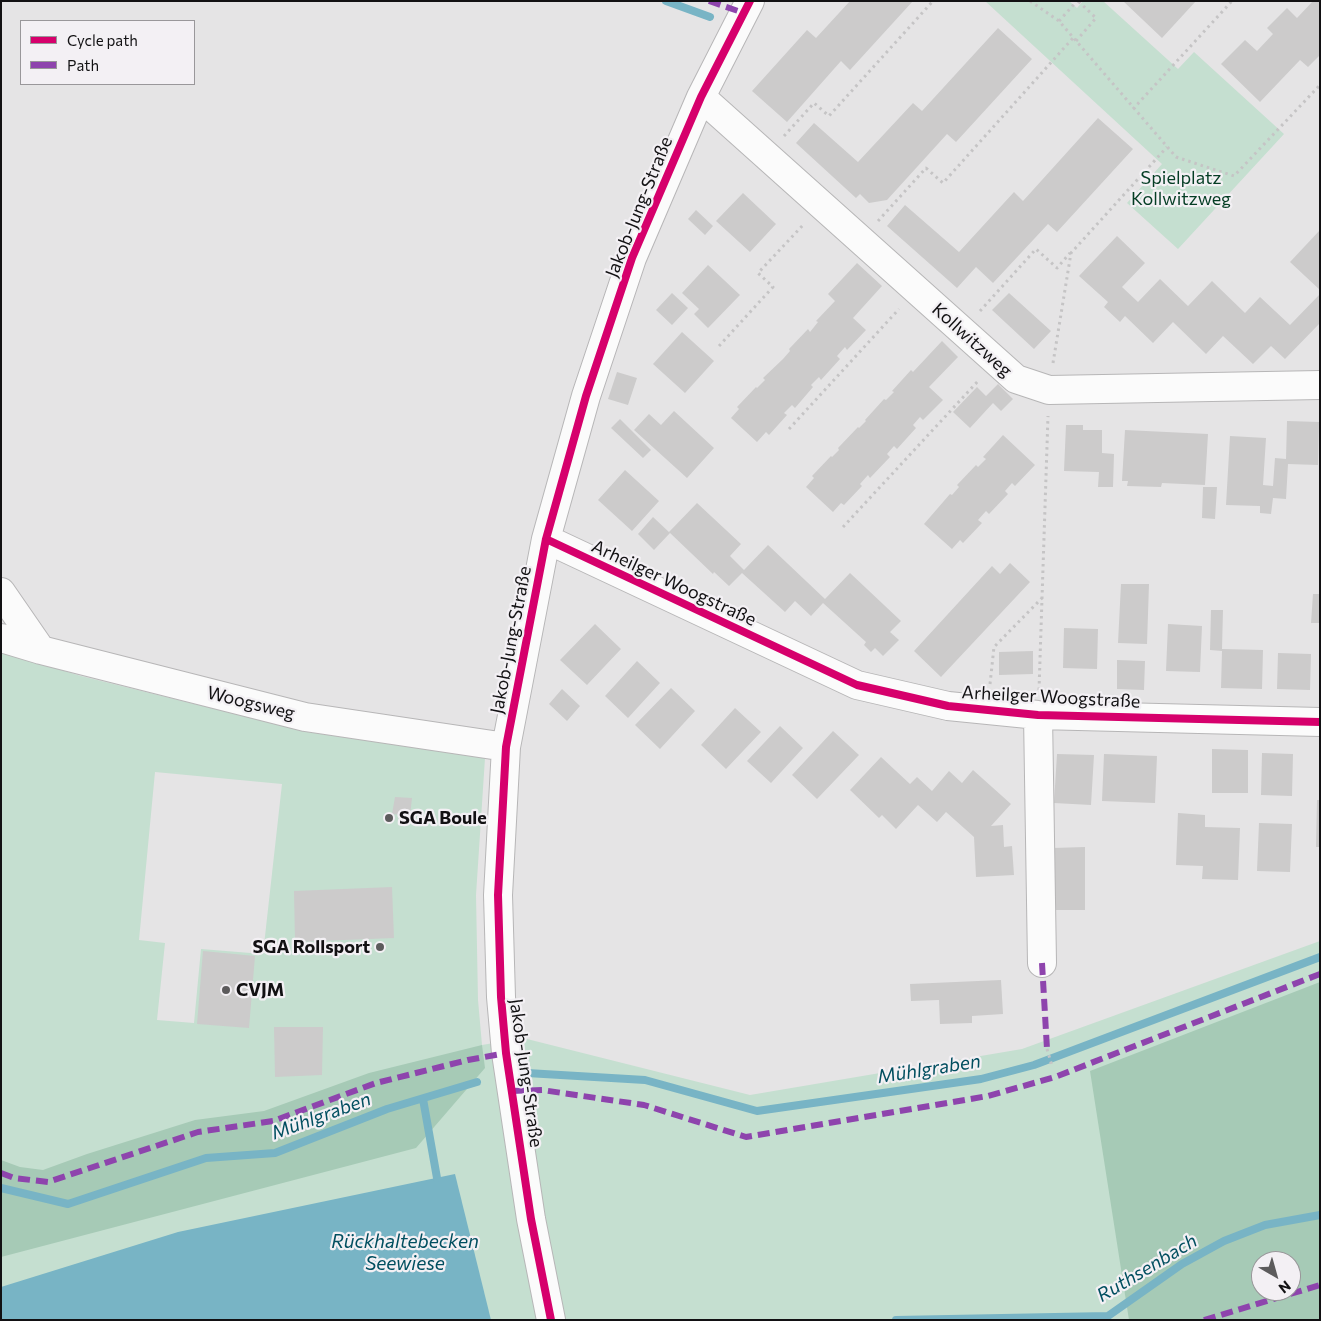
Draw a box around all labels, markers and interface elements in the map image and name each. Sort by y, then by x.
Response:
legend [20,20,195,85]
text: Cycle path [67,31,138,49]
text: Path [67,56,99,74]
street label: Jakob-Jung-Straße [601,133,677,281]
park label: Spielplatz Kollwitzweg [1131,167,1231,210]
street label: Kollwitzweg [928,299,1016,381]
street label: Arheilger Woogstraße [588,535,760,631]
street label: Jakob-Jung-Straße [486,564,536,716]
street label: Woogsweg [205,682,297,724]
street label: Arheilger Woogstraße [961,682,1141,712]
place label: SGA Boule [399,807,487,829]
marker: SGA Boule [383,812,395,824]
place label: SGA Rollsport [253,936,370,958]
marker: SGA Rollsport [374,941,386,953]
place label: CVJM [236,979,284,1001]
marker: CVJM [220,984,232,996]
street label: Jakob-Jung-Straße [505,997,547,1149]
water label: Mühlgraben [876,1050,982,1088]
water label: Mühlgraben [268,1087,374,1145]
water label: Ruthsenbach [1093,1229,1201,1307]
water label: Rückhaltebecken Seewiese [331,1231,479,1275]
north arrow [1251,1251,1301,1301]
text: N [1276,1277,1294,1297]

